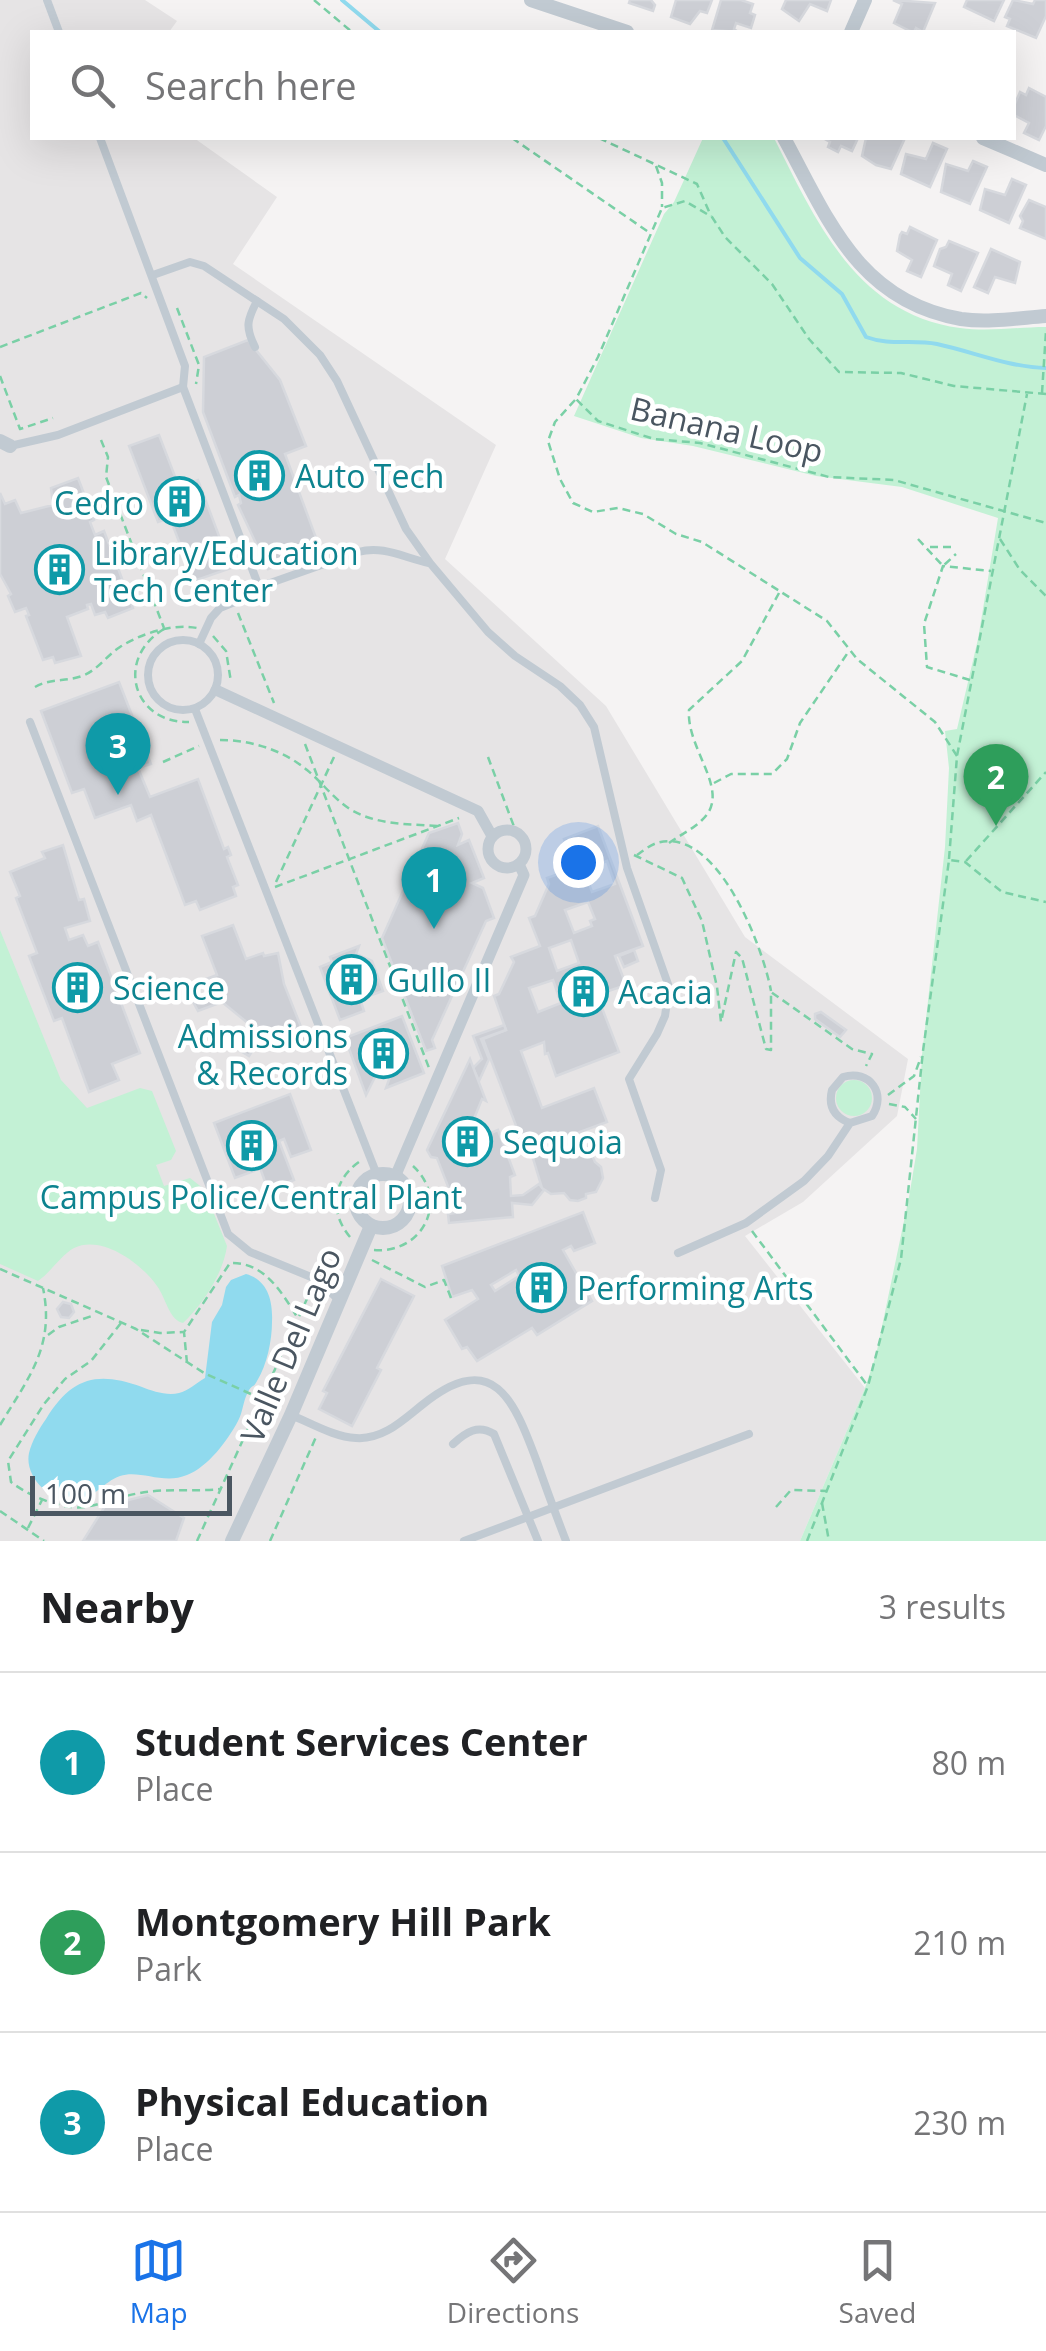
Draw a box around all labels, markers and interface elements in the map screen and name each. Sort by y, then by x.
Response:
search box [30,30,1016,140]
icon: search [65,58,120,113]
text: Search here [145,59,357,111]
street label: Banana Loop [627,386,827,472]
building icon: Auto Tech [234,449,286,501]
place label: Auto Tech [295,454,444,497]
building icon: Cedro [153,476,205,528]
place label: Cedro [54,481,144,524]
place label: Library/Education Tech Center [94,531,359,611]
building icon: Library/Education Tech Center [33,544,85,596]
pin: 3 [86,712,150,795]
pin: 2 [964,744,1028,826]
your location [553,837,604,888]
pin: 1 [402,846,466,929]
building icon: Gullo II [326,953,378,1005]
place label: Gullo II [387,958,491,1001]
building icon: Science [52,961,104,1013]
building icon: Acacia [557,965,609,1017]
place label: Science [113,966,225,1009]
place label: Acacia [618,970,713,1013]
place label: Admissions & Records [178,1014,348,1094]
building icon: Admissions & Records [357,1027,409,1079]
building icon: Sequoia [442,1115,494,1167]
building icon: Campus Police/Central Plant [225,1120,277,1172]
place label: Sequoia [503,1120,623,1163]
place label: Campus Police/Central Plant [40,1175,462,1218]
street label: Valle Del Lago [230,1241,350,1449]
building icon: Performing Arts [516,1261,568,1313]
place label: Performing Arts [577,1266,813,1309]
scale bar [30,1471,232,1516]
text: 100 m [45,1474,126,1512]
text: Nearby [40,1578,194,1635]
text: 3 results [879,1585,1006,1628]
text: Student Services Center [135,1715,588,1767]
text: 1 [63,1741,82,1784]
text: 80 m [931,1741,1006,1784]
text: Place [135,1767,213,1810]
text: Montgomery Hill Park [135,1895,551,1947]
text: 2 [63,1921,82,1964]
text: 210 m [913,1921,1006,1964]
text: Park [135,1947,202,1990]
text: Physical Education [135,2075,489,2127]
text: 3 [63,2101,82,2144]
text: 230 m [913,2101,1006,2144]
text: Place [135,2127,213,2170]
tab: Map [130,2233,188,2331]
tab: Directions [447,2233,579,2331]
tab: Saved [839,2233,916,2331]

